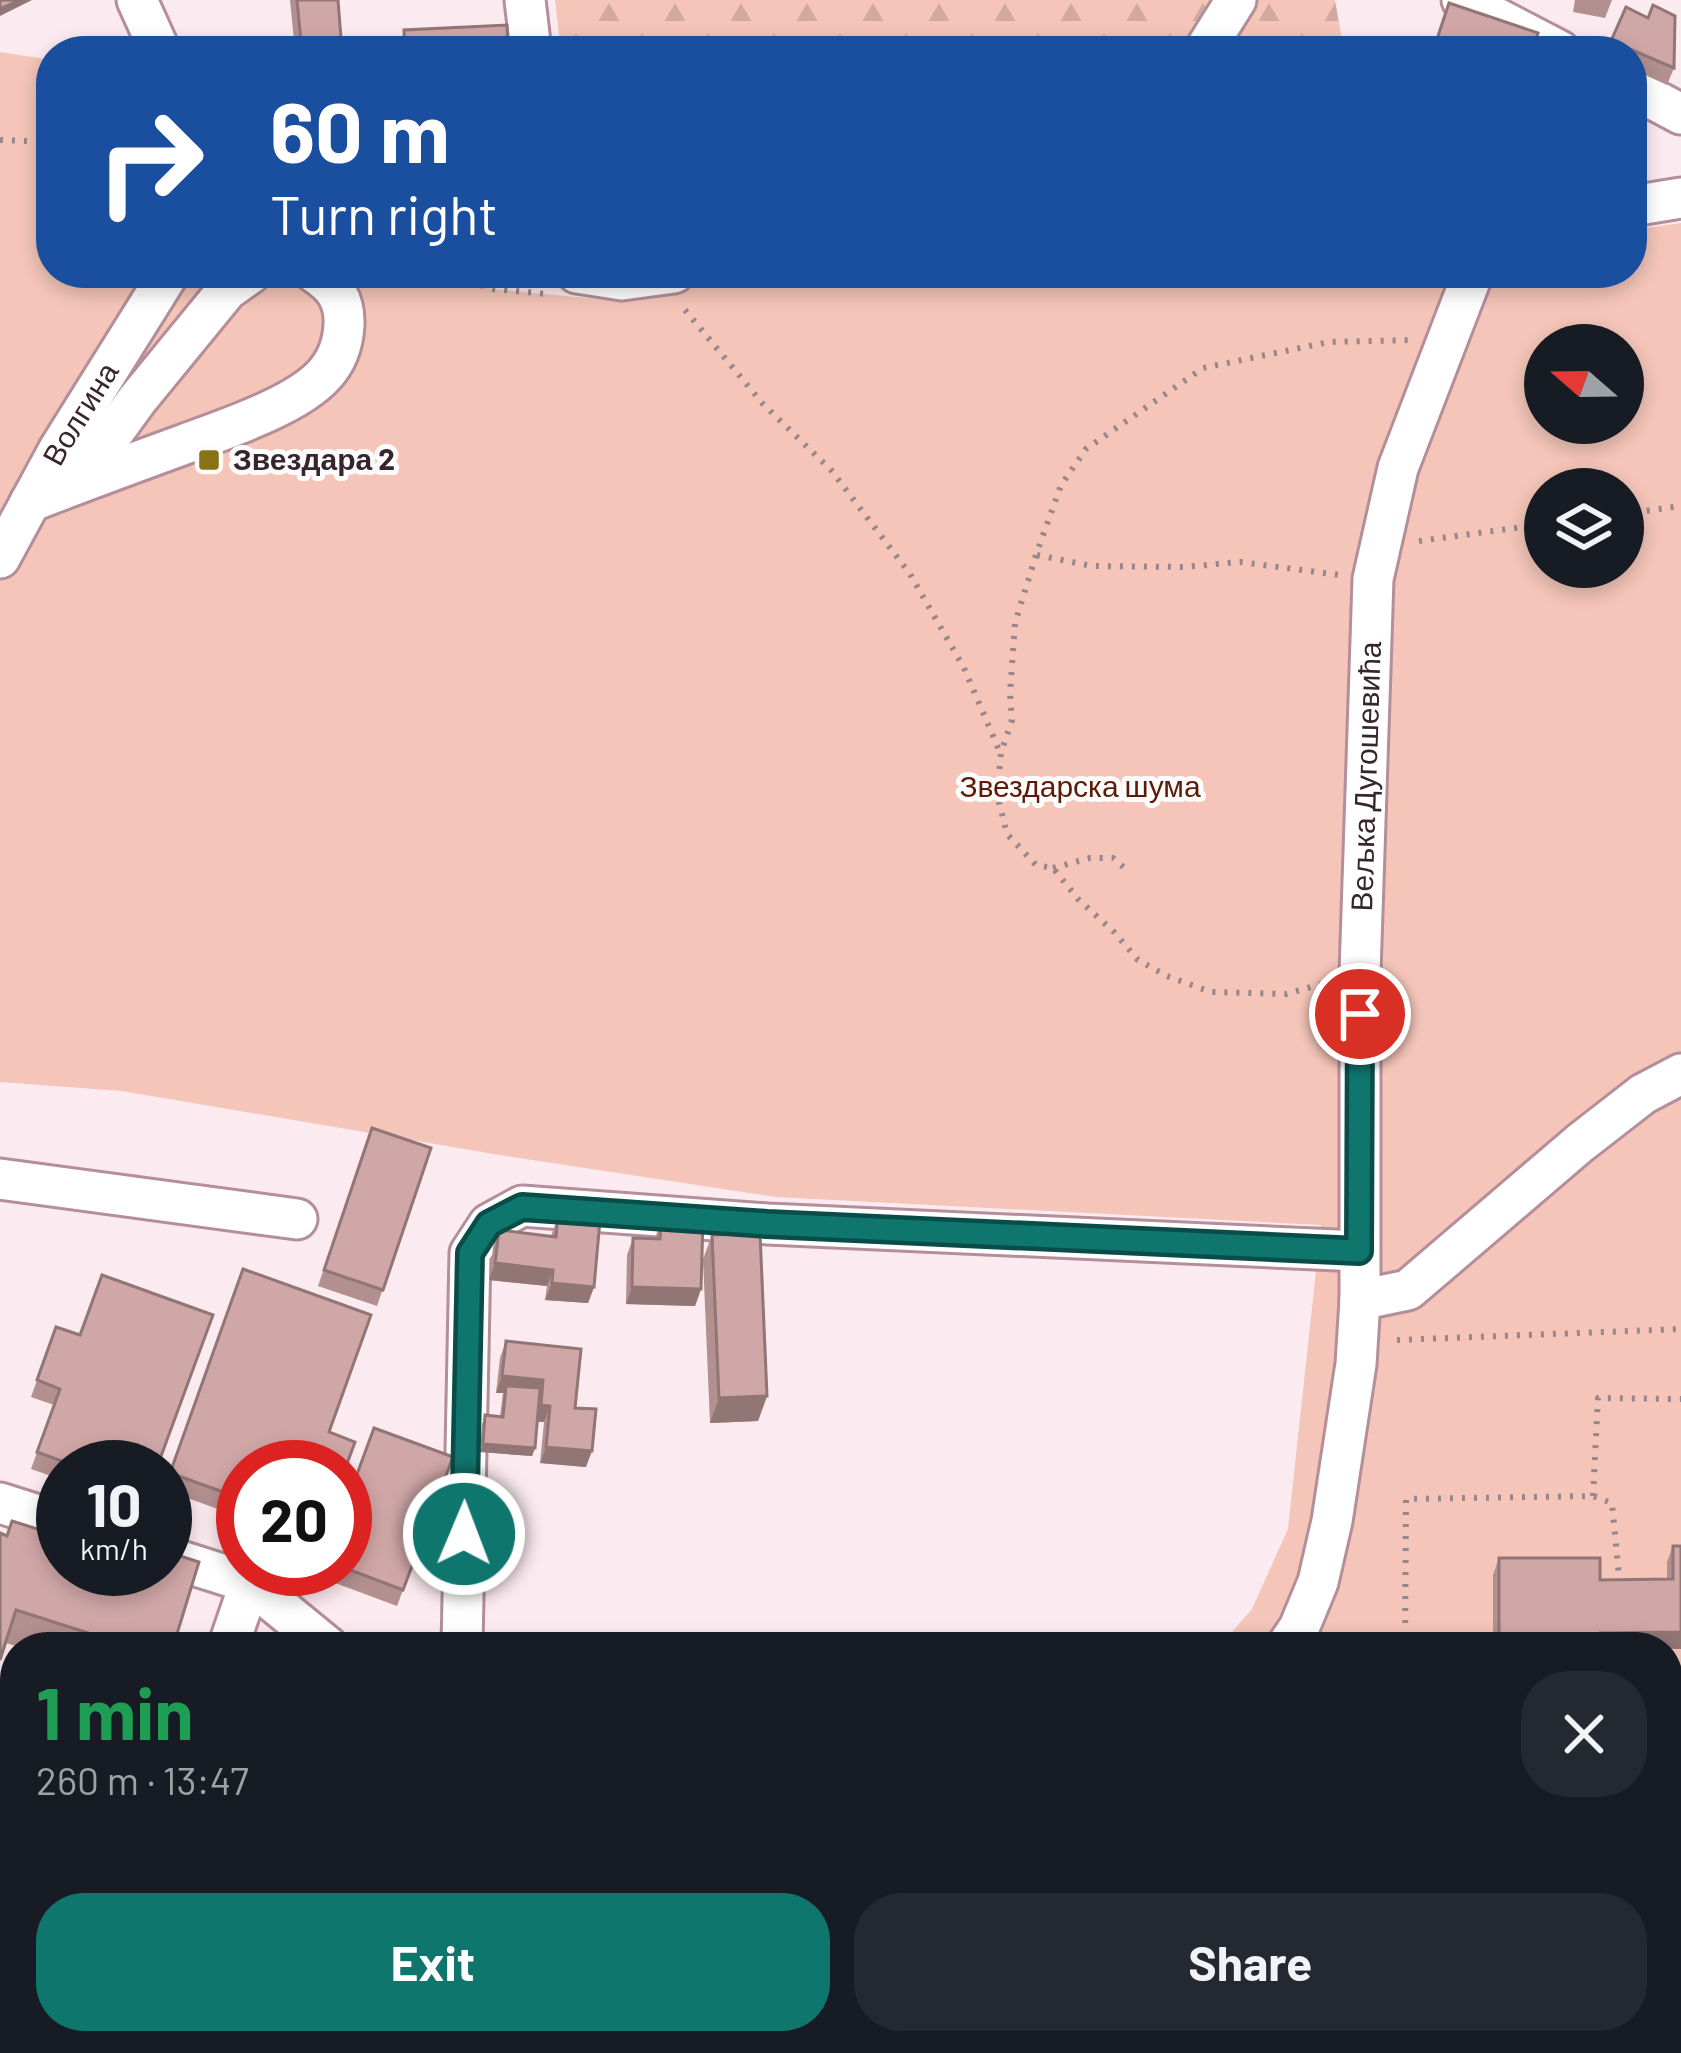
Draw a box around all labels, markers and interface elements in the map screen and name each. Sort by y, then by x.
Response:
text: 60 m [270,79,450,180]
icon: right [72,84,228,240]
text: Turn right [270,181,498,246]
north arrow [1524,324,1644,444]
map controls [1524,324,1644,588]
street label: Волгина [34,355,125,471]
place label: Звездара 2 [233,440,395,476]
marker: Звездара 2 [196,447,222,473]
button: layers [1524,468,1644,588]
street label: Вељка Дугошевића [1342,640,1387,912]
park label: Звездарска шума [959,767,1201,803]
pin [1309,963,1411,1065]
icon: arrive [1327,981,1393,1047]
speed limit sign: 20 [216,1440,372,1596]
text: 10 [86,1467,142,1539]
position arrow [401,1471,527,1597]
text: km/h [80,1530,148,1566]
text: 1 min [36,1668,194,1754]
button: close [1521,1671,1647,1797]
text: 260 m · 13:47 [36,1756,249,1803]
button: Exit [36,1893,830,2031]
button: Share [854,1893,1647,2031]

